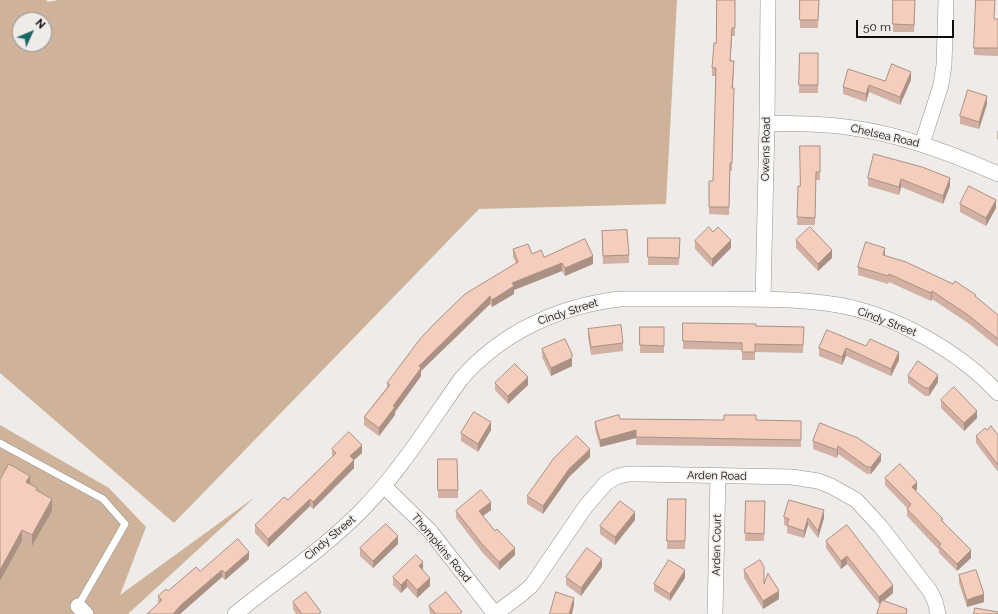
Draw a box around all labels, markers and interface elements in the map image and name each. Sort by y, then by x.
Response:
north arrow [12,12,52,52]
scale bar [858,12,956,38]
text: N [33,16,48,32]
text: 50 m [863,20,891,34]
street label: Owens Road [759,117,773,181]
street label: Chelsea Road [849,122,921,150]
street label: Cindy Street [536,296,600,328]
street label: Cindy Street [855,305,919,339]
street label: Arden Road [687,469,747,483]
street label: Thompkins Road [408,511,474,585]
street label: Cindy Street [302,513,358,563]
street label: Arden Court [710,514,724,576]

